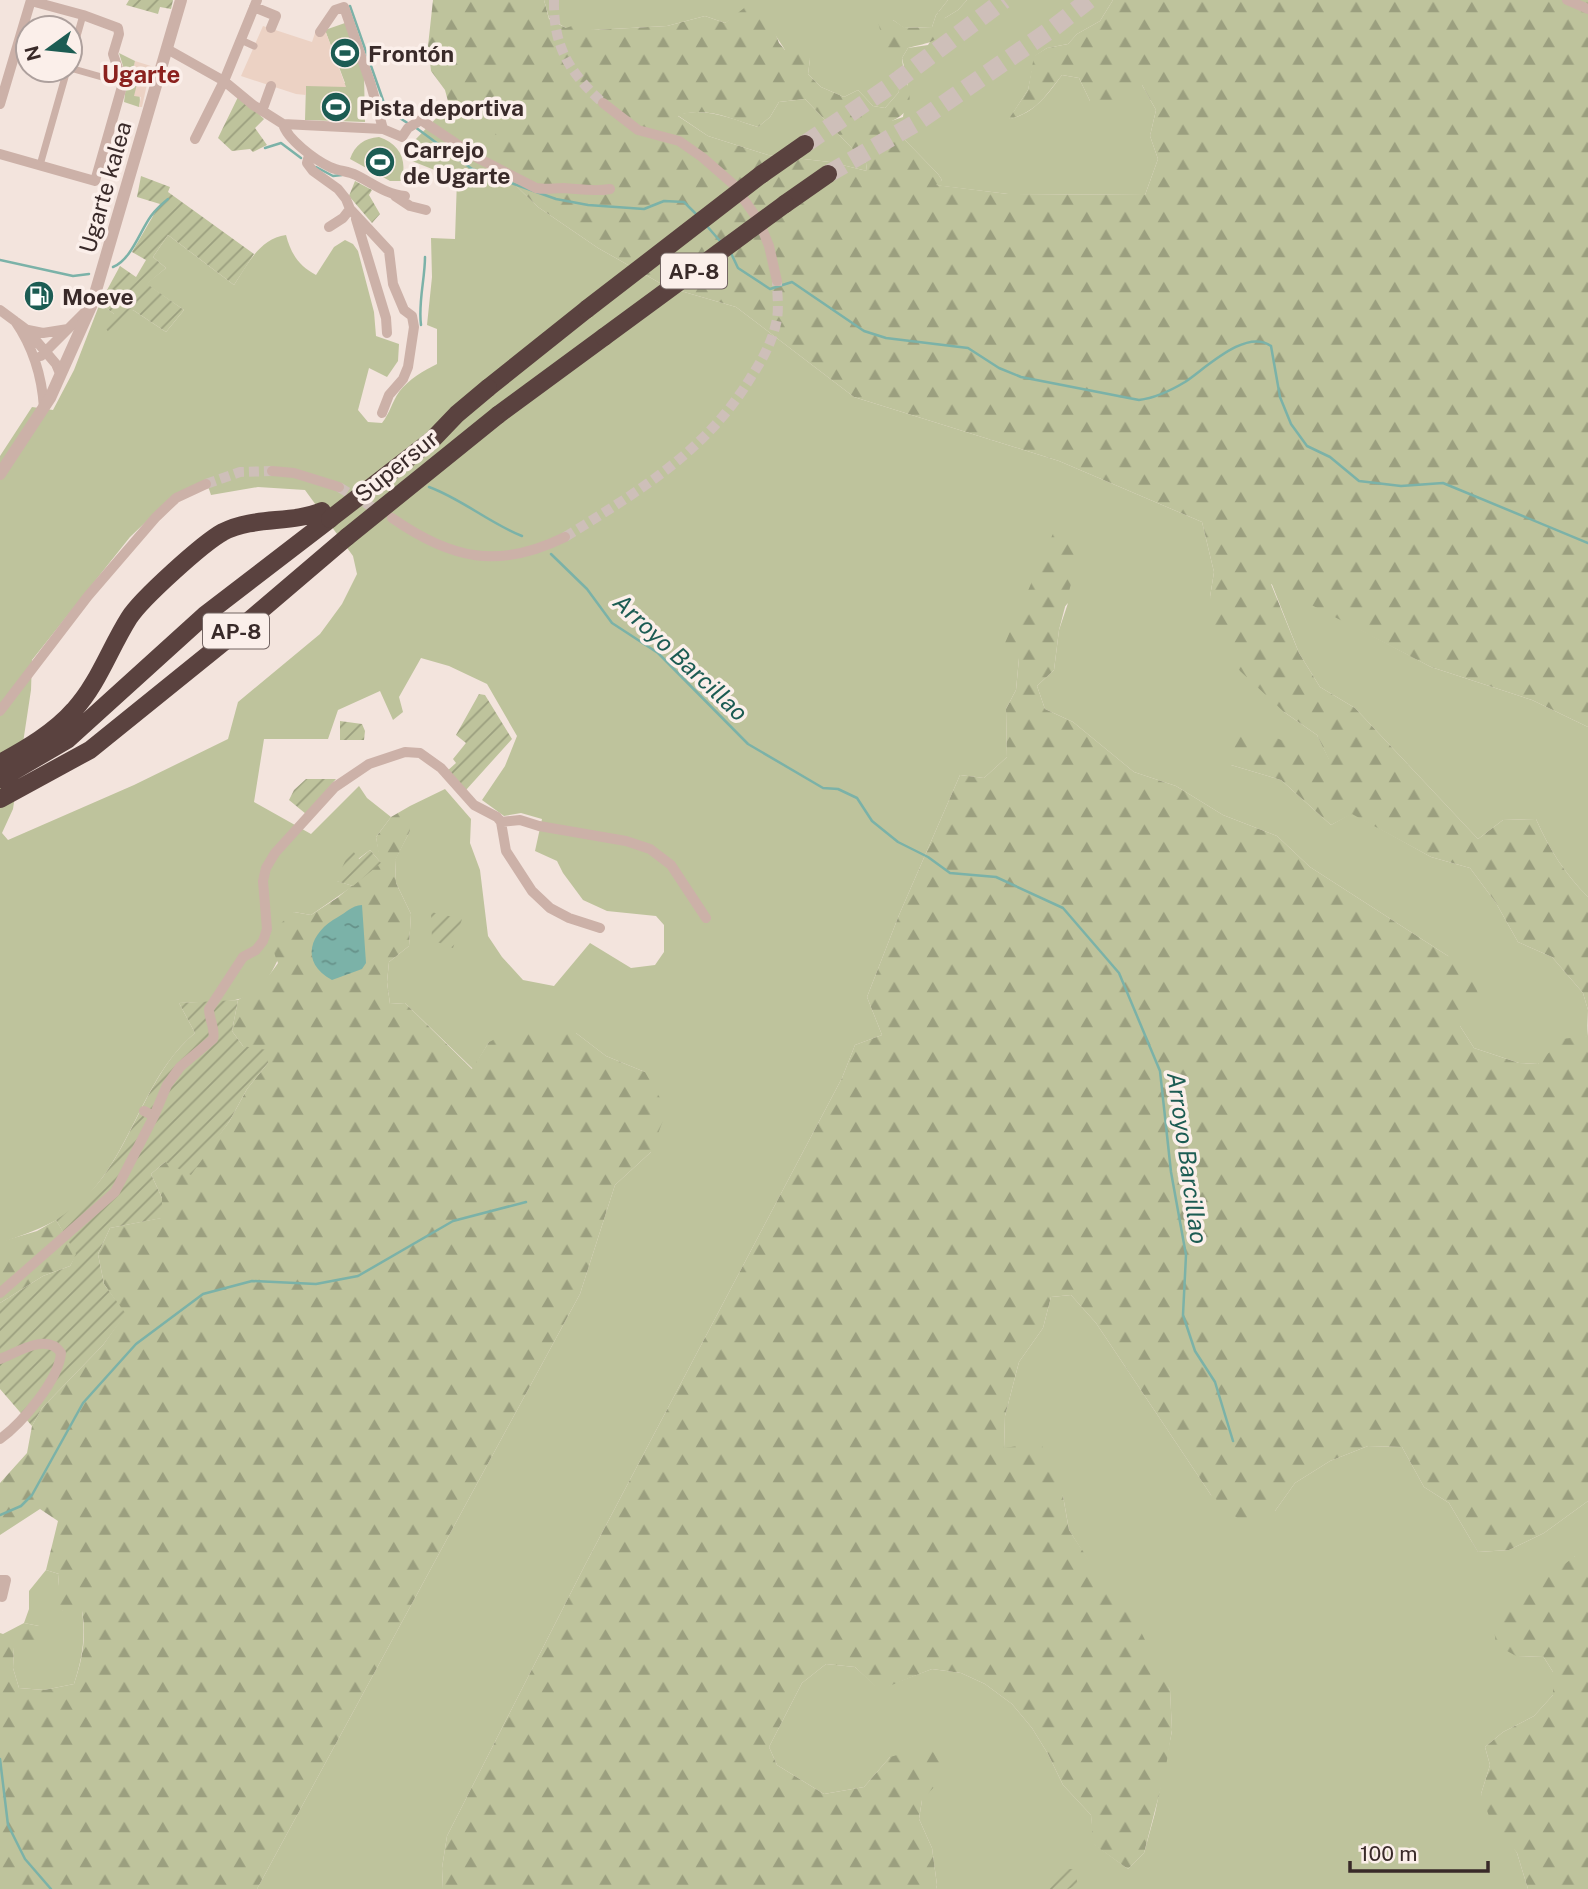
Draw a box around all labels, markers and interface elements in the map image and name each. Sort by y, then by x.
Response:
north arrow [14,14,84,84]
sports icon: Frontón [328,36,362,70]
place label: Frontón [368,40,454,67]
text: N [20,43,45,63]
district label: Ugarte [102,60,180,88]
sports icon: Pista deportiva [319,90,353,124]
place label: Pista deportiva [359,94,524,121]
street label: Ugarte kalea [73,118,137,256]
place label: Carrejo de Ugarte [403,136,511,189]
sports icon: Carrejo de Ugarte [363,145,397,179]
road number: AP-8 [661,254,727,288]
fuel station icon: Moeve [22,279,56,313]
place label: Moeve [62,283,134,310]
street label: Supersur [349,424,443,508]
water label: Arroyo Barcillao [608,588,754,726]
road number: AP-8 [203,614,269,648]
water label: Arroyo Barcillao [1162,1070,1214,1246]
scale bar [1350,1829,1488,1873]
text: 100 m [1360,1841,1417,1866]

